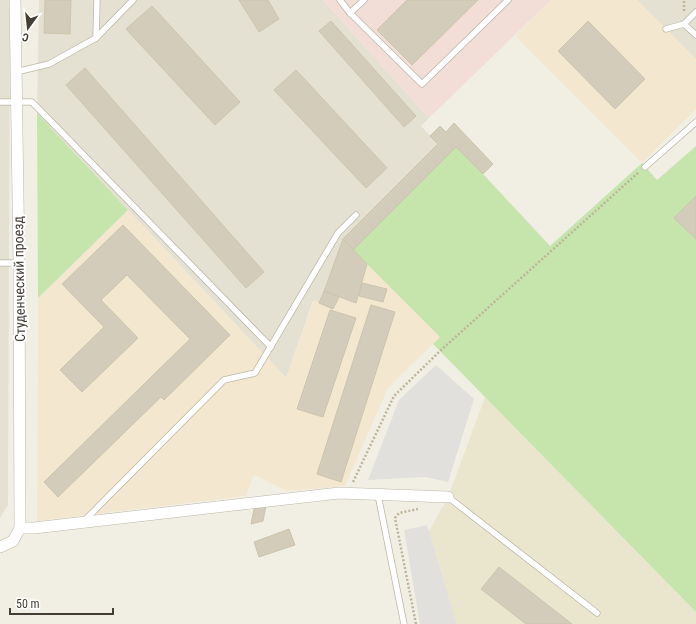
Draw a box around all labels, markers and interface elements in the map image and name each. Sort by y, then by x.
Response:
north arrow [8,8,48,48]
text: С [21,30,30,44]
street label: Студенческий проезд [10,215,28,342]
scale bar [10,590,113,616]
text: 50 m [16,597,40,611]

